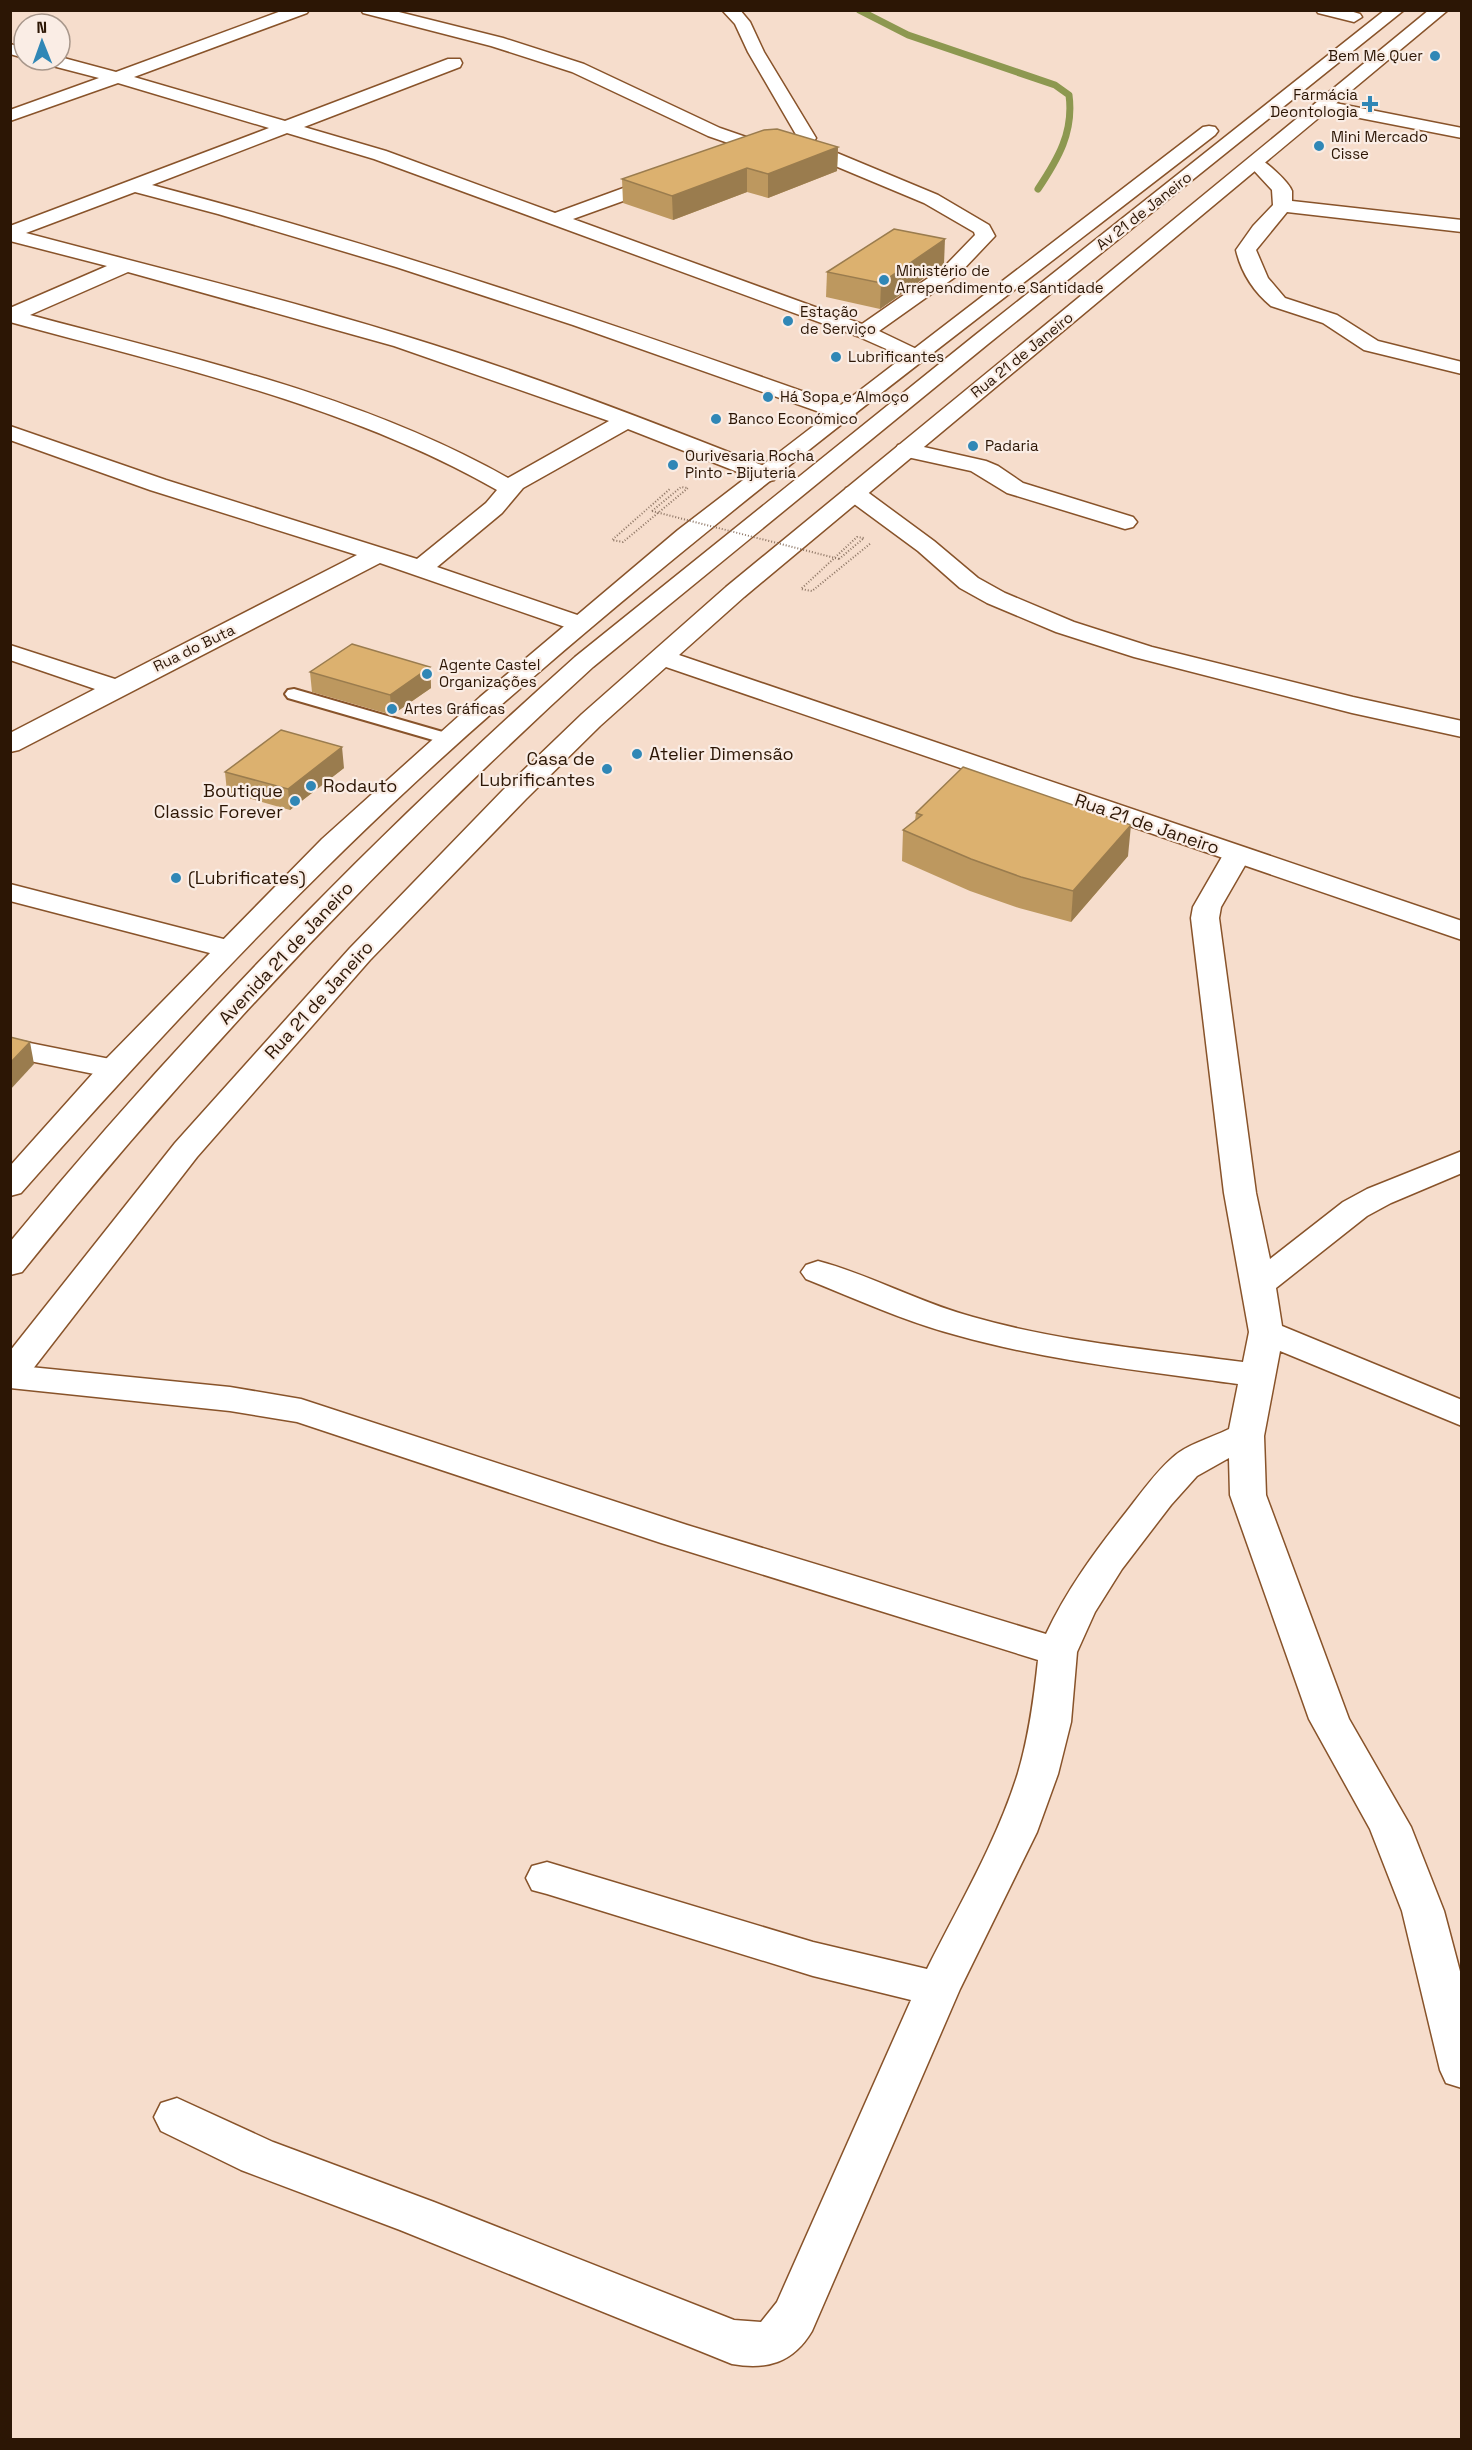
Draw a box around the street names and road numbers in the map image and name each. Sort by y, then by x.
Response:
street label: Av 21 de Janeiro [1092,167,1195,254]
street label: Rua 21 de Janeiro [967,308,1077,402]
street label: Rua do Buta [150,619,238,675]
street label: Rua 21 de Janeiro [1072,788,1223,859]
street label: Avenida 21 de Janeiro [213,876,358,1029]
street label: Rua 21 de Janeiro [259,936,378,1064]

